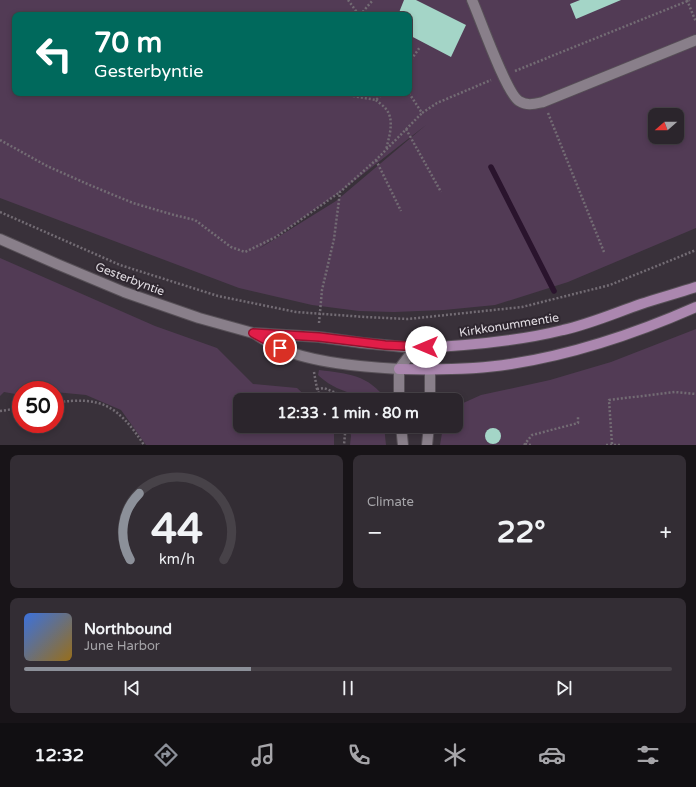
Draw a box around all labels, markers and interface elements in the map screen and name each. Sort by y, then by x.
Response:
text: 70 m [94,26,162,60]
icon: left [28,28,80,80]
text: Gesterbyntie [94,60,203,82]
north arrow [648,108,684,144]
map controls [648,108,684,144]
street label: Gesterbyntie [93,259,167,299]
street label: Kirkkonummentie [458,310,560,340]
position arrow [405,326,447,368]
pin [263,331,297,365]
icon: arrive [269,337,291,359]
speed limit sign: 50 [12,381,64,433]
text: 12:33 · 1 min · 80 m [277,404,419,422]
text: Climate [367,494,414,510]
text: 44 [150,504,203,554]
text: 22° [497,514,546,551]
text: − [367,520,383,546]
text: + [660,520,672,546]
text: km/h [159,550,194,567]
text: Northbound [84,620,172,638]
text: June Harbor [84,638,160,654]
icon: previous [121,677,143,699]
icon: pause [337,677,359,699]
icon: next [553,677,575,699]
icon: directions [152,741,180,769]
icon: music [249,741,277,769]
icon: phone [345,741,373,769]
icon: climate [441,741,469,769]
icon: car [538,741,566,769]
icon: filters [634,741,662,769]
text: 12:32 [34,744,84,766]

